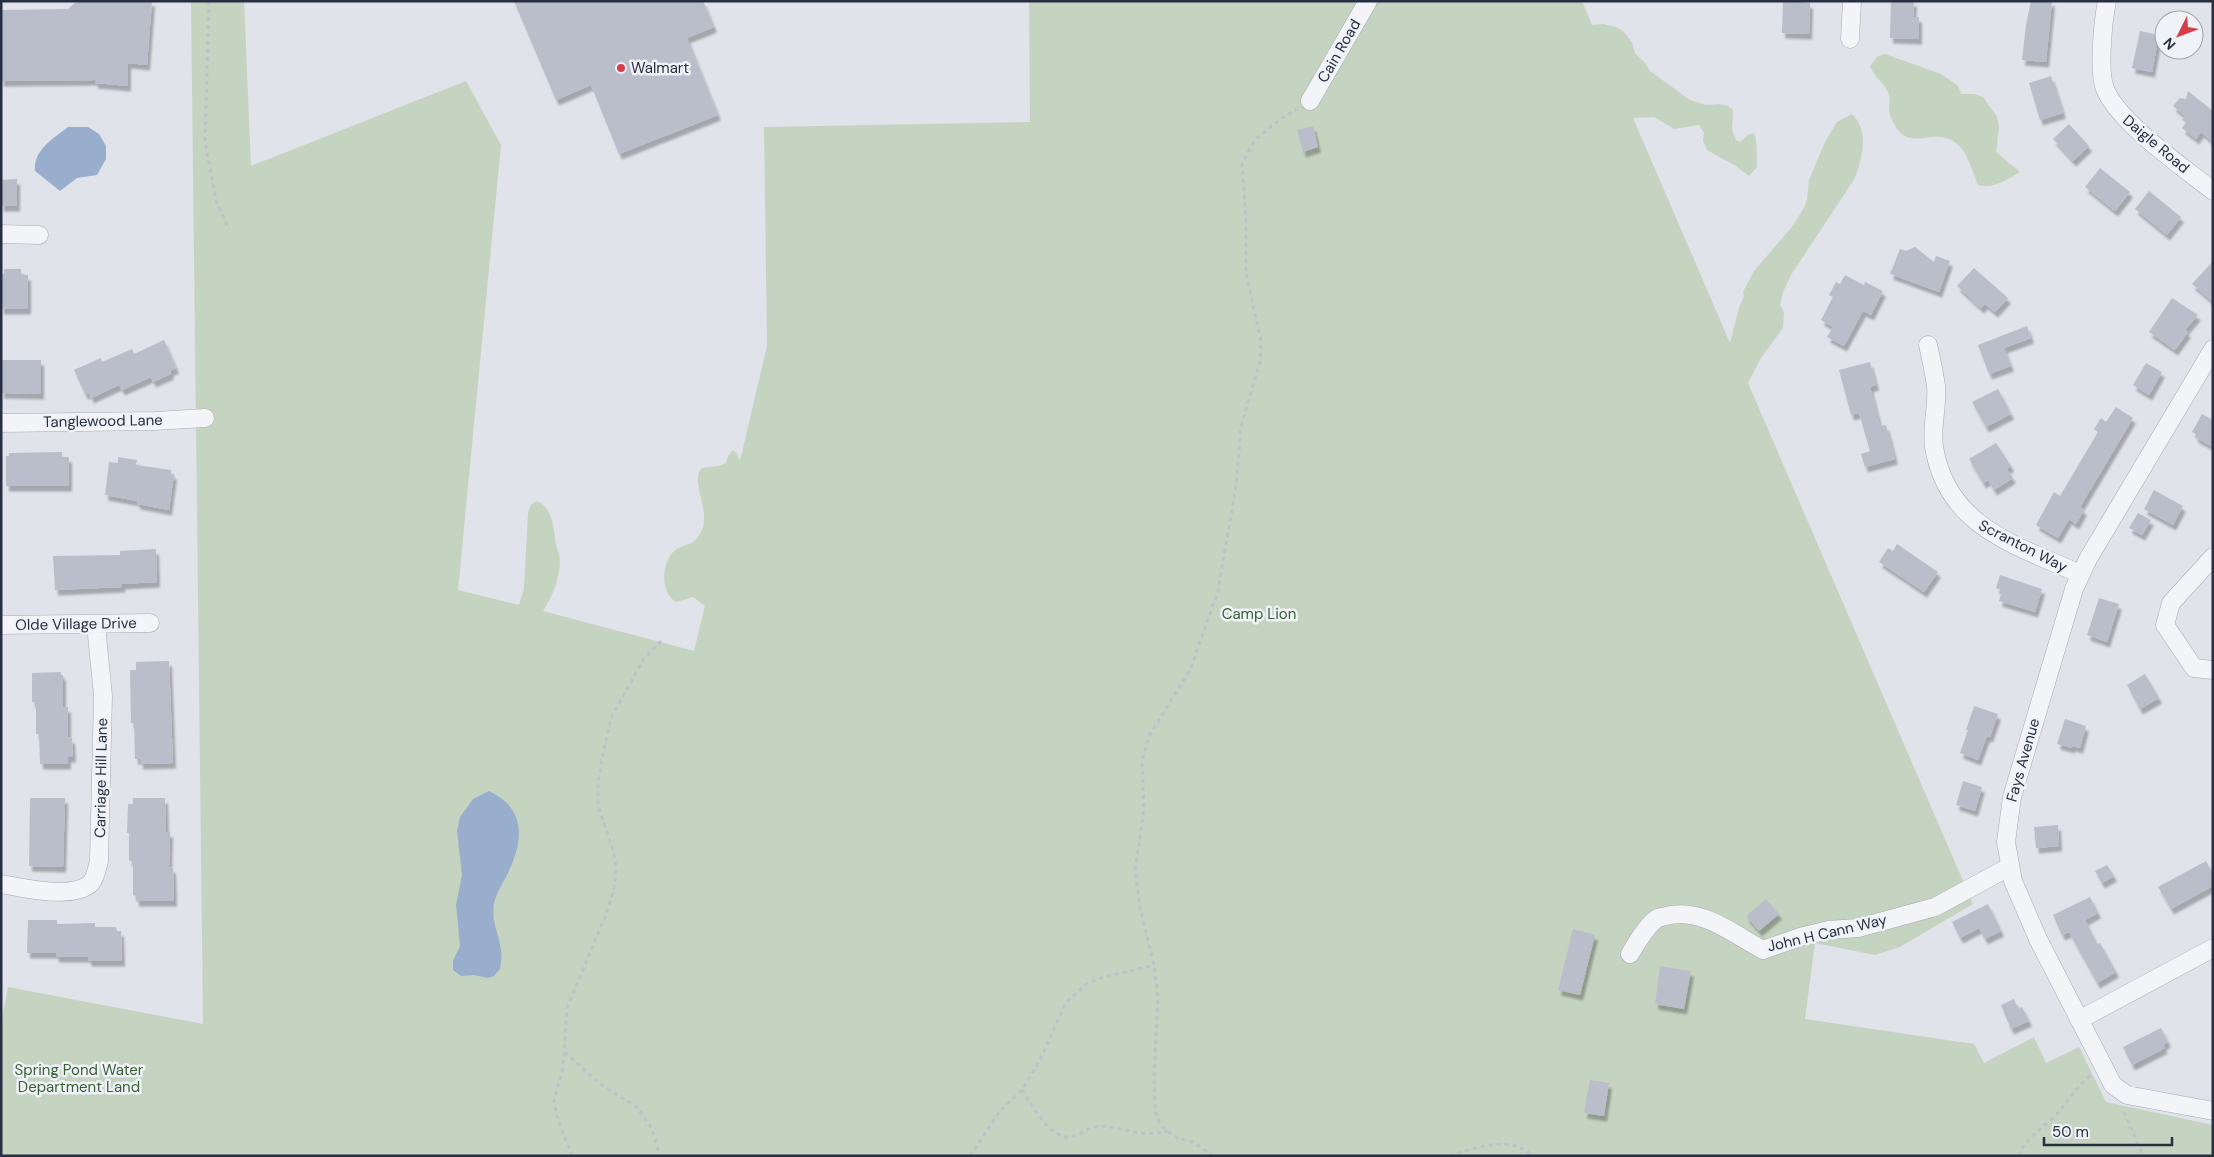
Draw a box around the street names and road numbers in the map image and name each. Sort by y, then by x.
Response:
street label: Cain Road [1313,16,1365,86]
street label: Daigle Road [2118,110,2194,178]
street label: Tanglewood Lane [43,410,163,432]
street label: Scranton Way [1975,515,2071,577]
street label: Olde Village Drive [15,613,137,635]
street label: Fays Avenue [2002,716,2044,804]
street label: Carriage Hill Lane [90,718,112,838]
street label: John H Cann Way [1765,909,1889,956]

